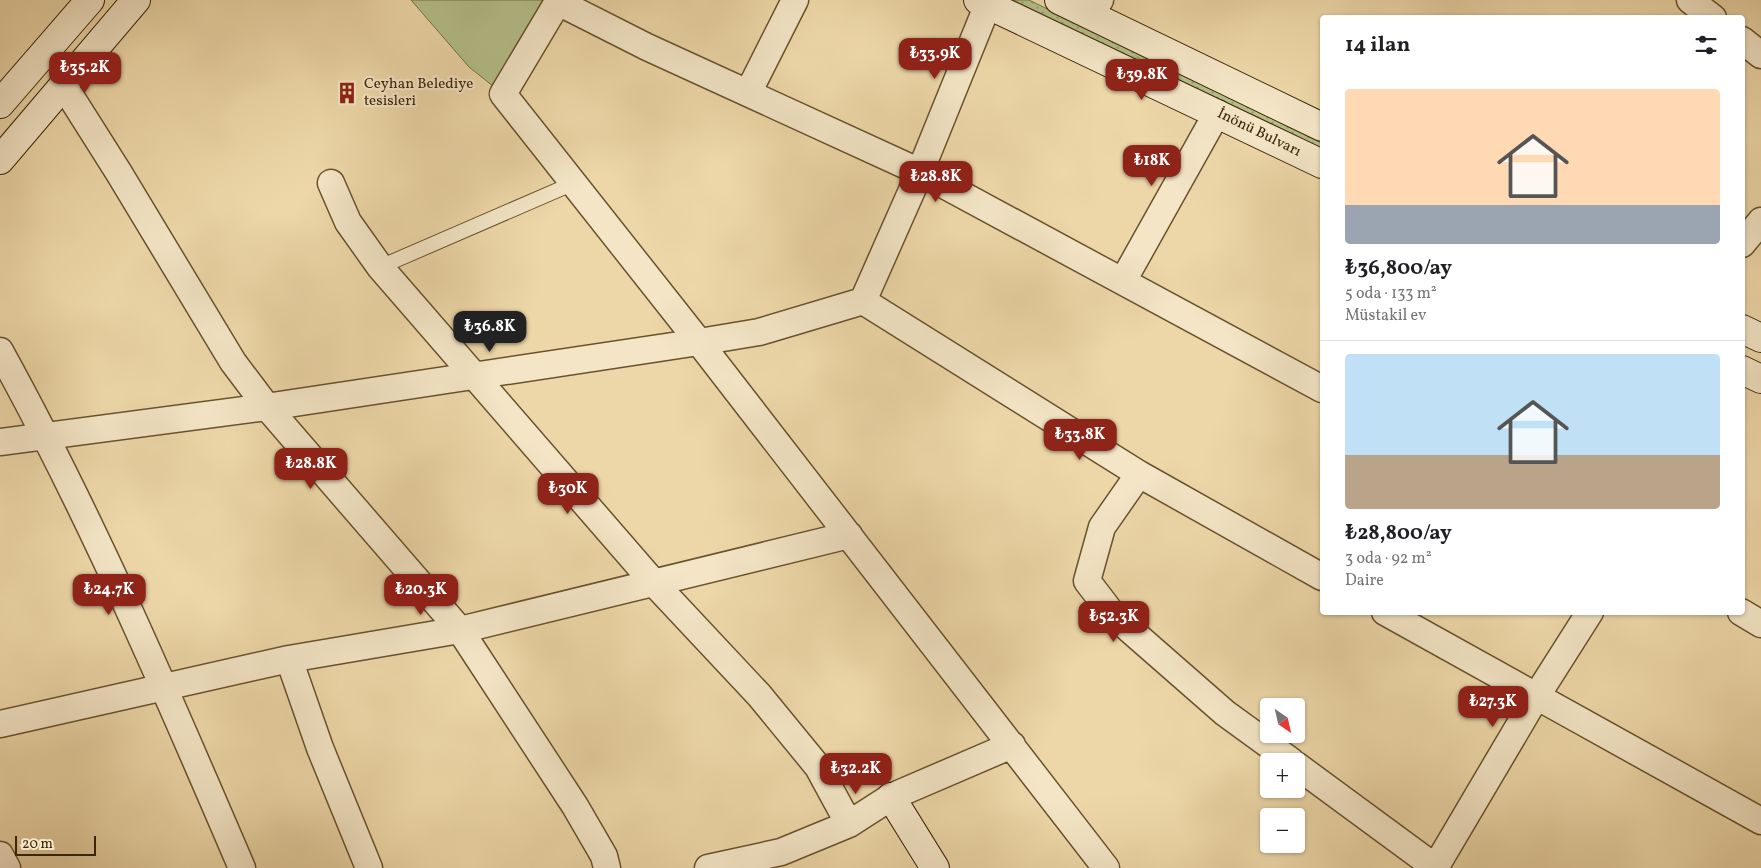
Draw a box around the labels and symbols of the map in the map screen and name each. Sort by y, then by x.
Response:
pin: ₺33.9K [894,38,976,80]
pin: ₺35.2K [44,52,126,94]
pin: ₺39.8K [1101,58,1183,101]
place label: Ceyhan Belediye tesisleri [364,74,473,112]
building icon: Ceyhan Belediye tesisleri [334,80,360,106]
street label: İnönü Bulvarı [1213,104,1305,162]
pin: ₺18K [1122,144,1182,187]
pin: ₺28.8K [895,160,977,203]
pin: ₺36.8K [449,310,531,353]
pin: ₺33.8K [1039,418,1121,461]
pin: ₺28.8K [270,448,352,490]
pin: ₺30K [538,472,598,515]
pin: ₺24.7K [68,574,150,616]
pin: ₺20.3K [380,574,462,616]
pin: ₺52.3K [1073,600,1155,643]
pin: ₺27.3K [1452,686,1534,728]
north arrow [1260,698,1305,742]
pin: ₺32.2K [815,752,897,795]
scale bar [15,833,96,856]

